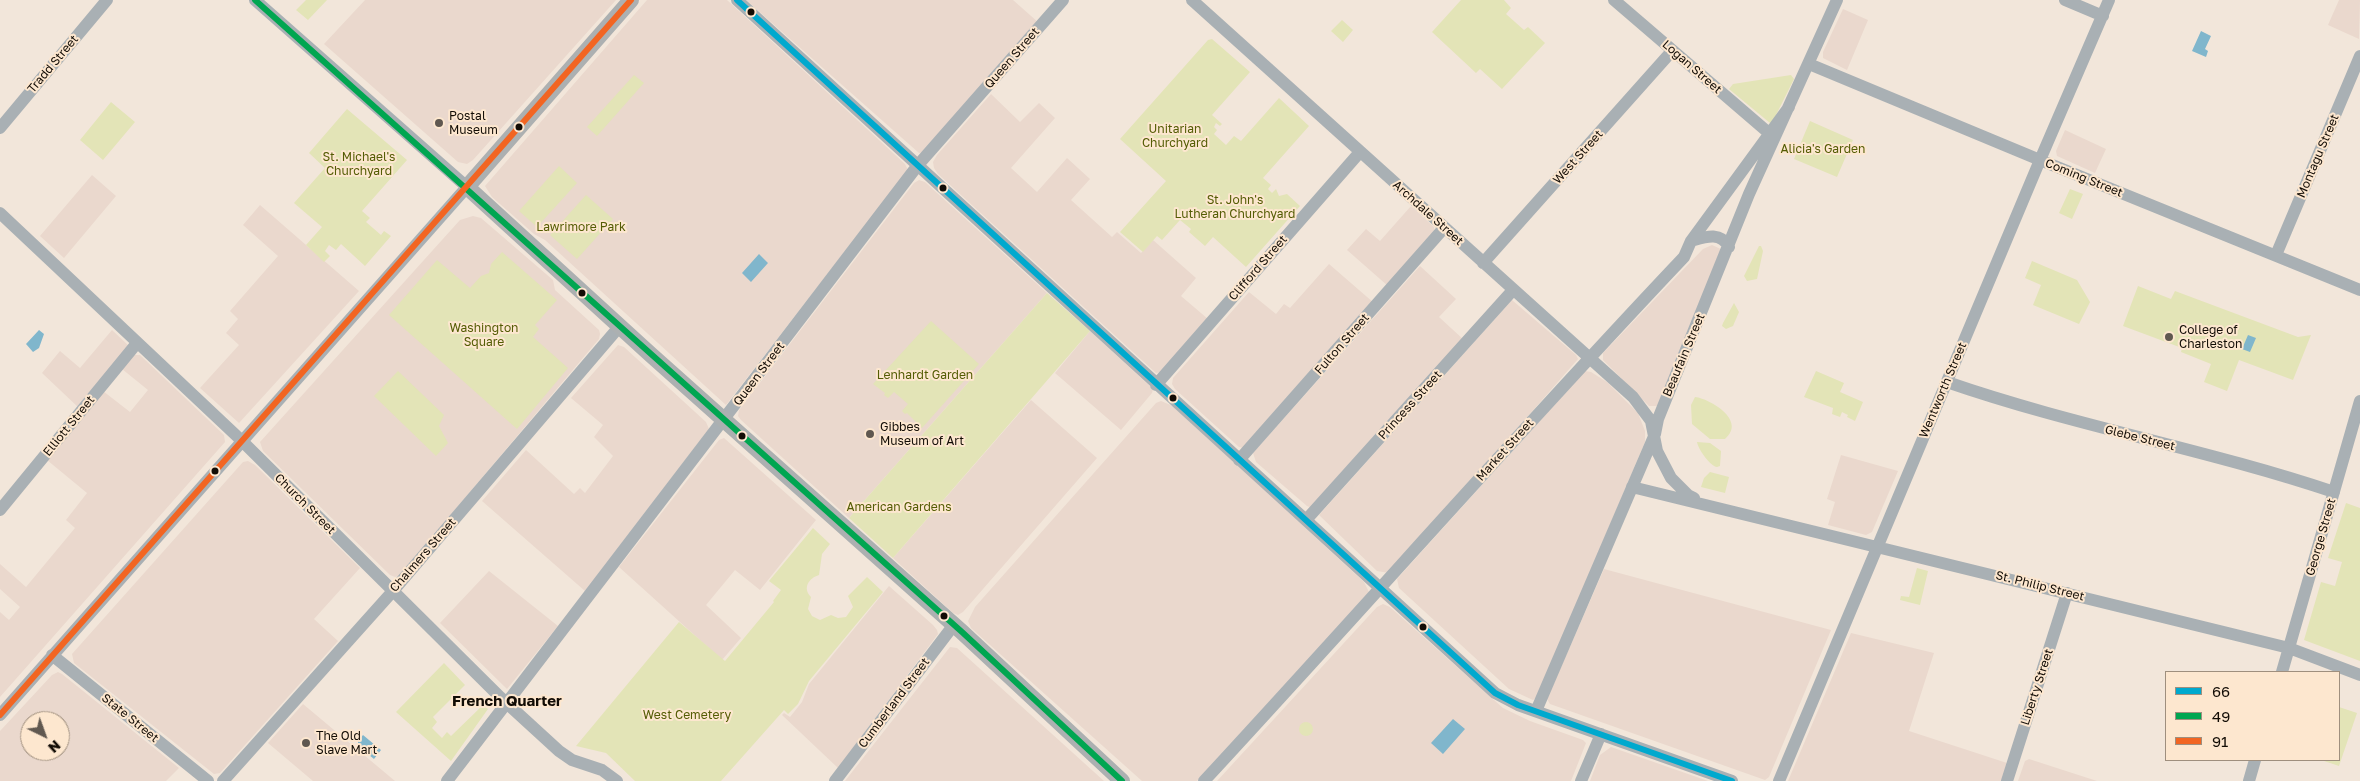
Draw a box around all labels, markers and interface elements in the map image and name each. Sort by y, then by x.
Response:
unlabelled marker [746,7,756,17]
street label: Queen Street [982,25,1042,91]
street label: Tradd Street [25,32,81,96]
street label: Logan Street [1659,37,1725,97]
place label: Postal Museum [449,109,498,137]
street label: Montagu Street [2294,112,2342,200]
marker: Postal Museum [433,117,445,129]
unlabelled marker [514,122,524,132]
park label: Unitarian Churchyard [1142,122,1208,150]
street label: West Street [1550,127,1606,187]
park label: Alicia's Garden [1781,142,1865,156]
park label: St. Michael's Churchyard [323,150,395,178]
street label: Coming Street [2043,156,2125,200]
street label: Archdale Street [1390,178,1466,248]
unlabelled marker [938,183,948,193]
park label: St. John's Lutheran Churchyard [1175,193,1295,221]
park label: Lawrimore Park [536,220,626,234]
street label: Clifford Street [1226,232,1290,304]
unlabelled marker [577,288,587,298]
street label: Fulton Street [1312,311,1372,377]
street label: Beaufain Street [1660,311,1708,399]
park label: Washington Square [450,321,518,349]
place label: College of Charleston [2179,323,2242,351]
marker: College of Charleston [2163,331,2175,343]
street label: Queen Street [730,339,788,409]
street label: Wentworth Street [1916,340,1970,440]
park label: Lenhardt Garden [877,368,973,382]
street label: Princess Street [1375,368,1445,442]
street label: Elliott Street [40,393,98,459]
unlabelled marker [1168,393,1178,403]
street label: Market Street [1473,416,1537,484]
place label: Gibbes Museum of Art [880,420,964,448]
street label: Glebe Street [2103,422,2177,454]
marker: Gibbes Museum of Art [864,428,876,440]
unlabelled marker [737,431,747,441]
unlabelled marker [210,466,220,476]
street label: Church Street [272,471,338,537]
street label: George Street [2303,497,2339,577]
park label: American Gardens [846,500,952,514]
street label: Chalmers Street [387,515,459,595]
street label: St. Philip Street [1994,568,2086,604]
unlabelled marker [939,611,949,621]
unlabelled marker [1418,622,1428,632]
street label: Liberty Street [2018,647,2056,727]
street label: Cumberland Street [855,655,933,751]
legend [2165,671,2340,761]
text: 66 [2212,682,2230,700]
street label: State Street [99,691,161,745]
district label: French Quarter [452,692,562,710]
text: 49 [2212,707,2230,725]
park label: West Cemetery [643,708,731,722]
north arrow [20,711,70,761]
place label: The Old Slave Mart [316,729,377,757]
text: 91 [2212,732,2228,750]
text: N [45,737,64,757]
marker: The Old Slave Mart [300,737,312,749]

